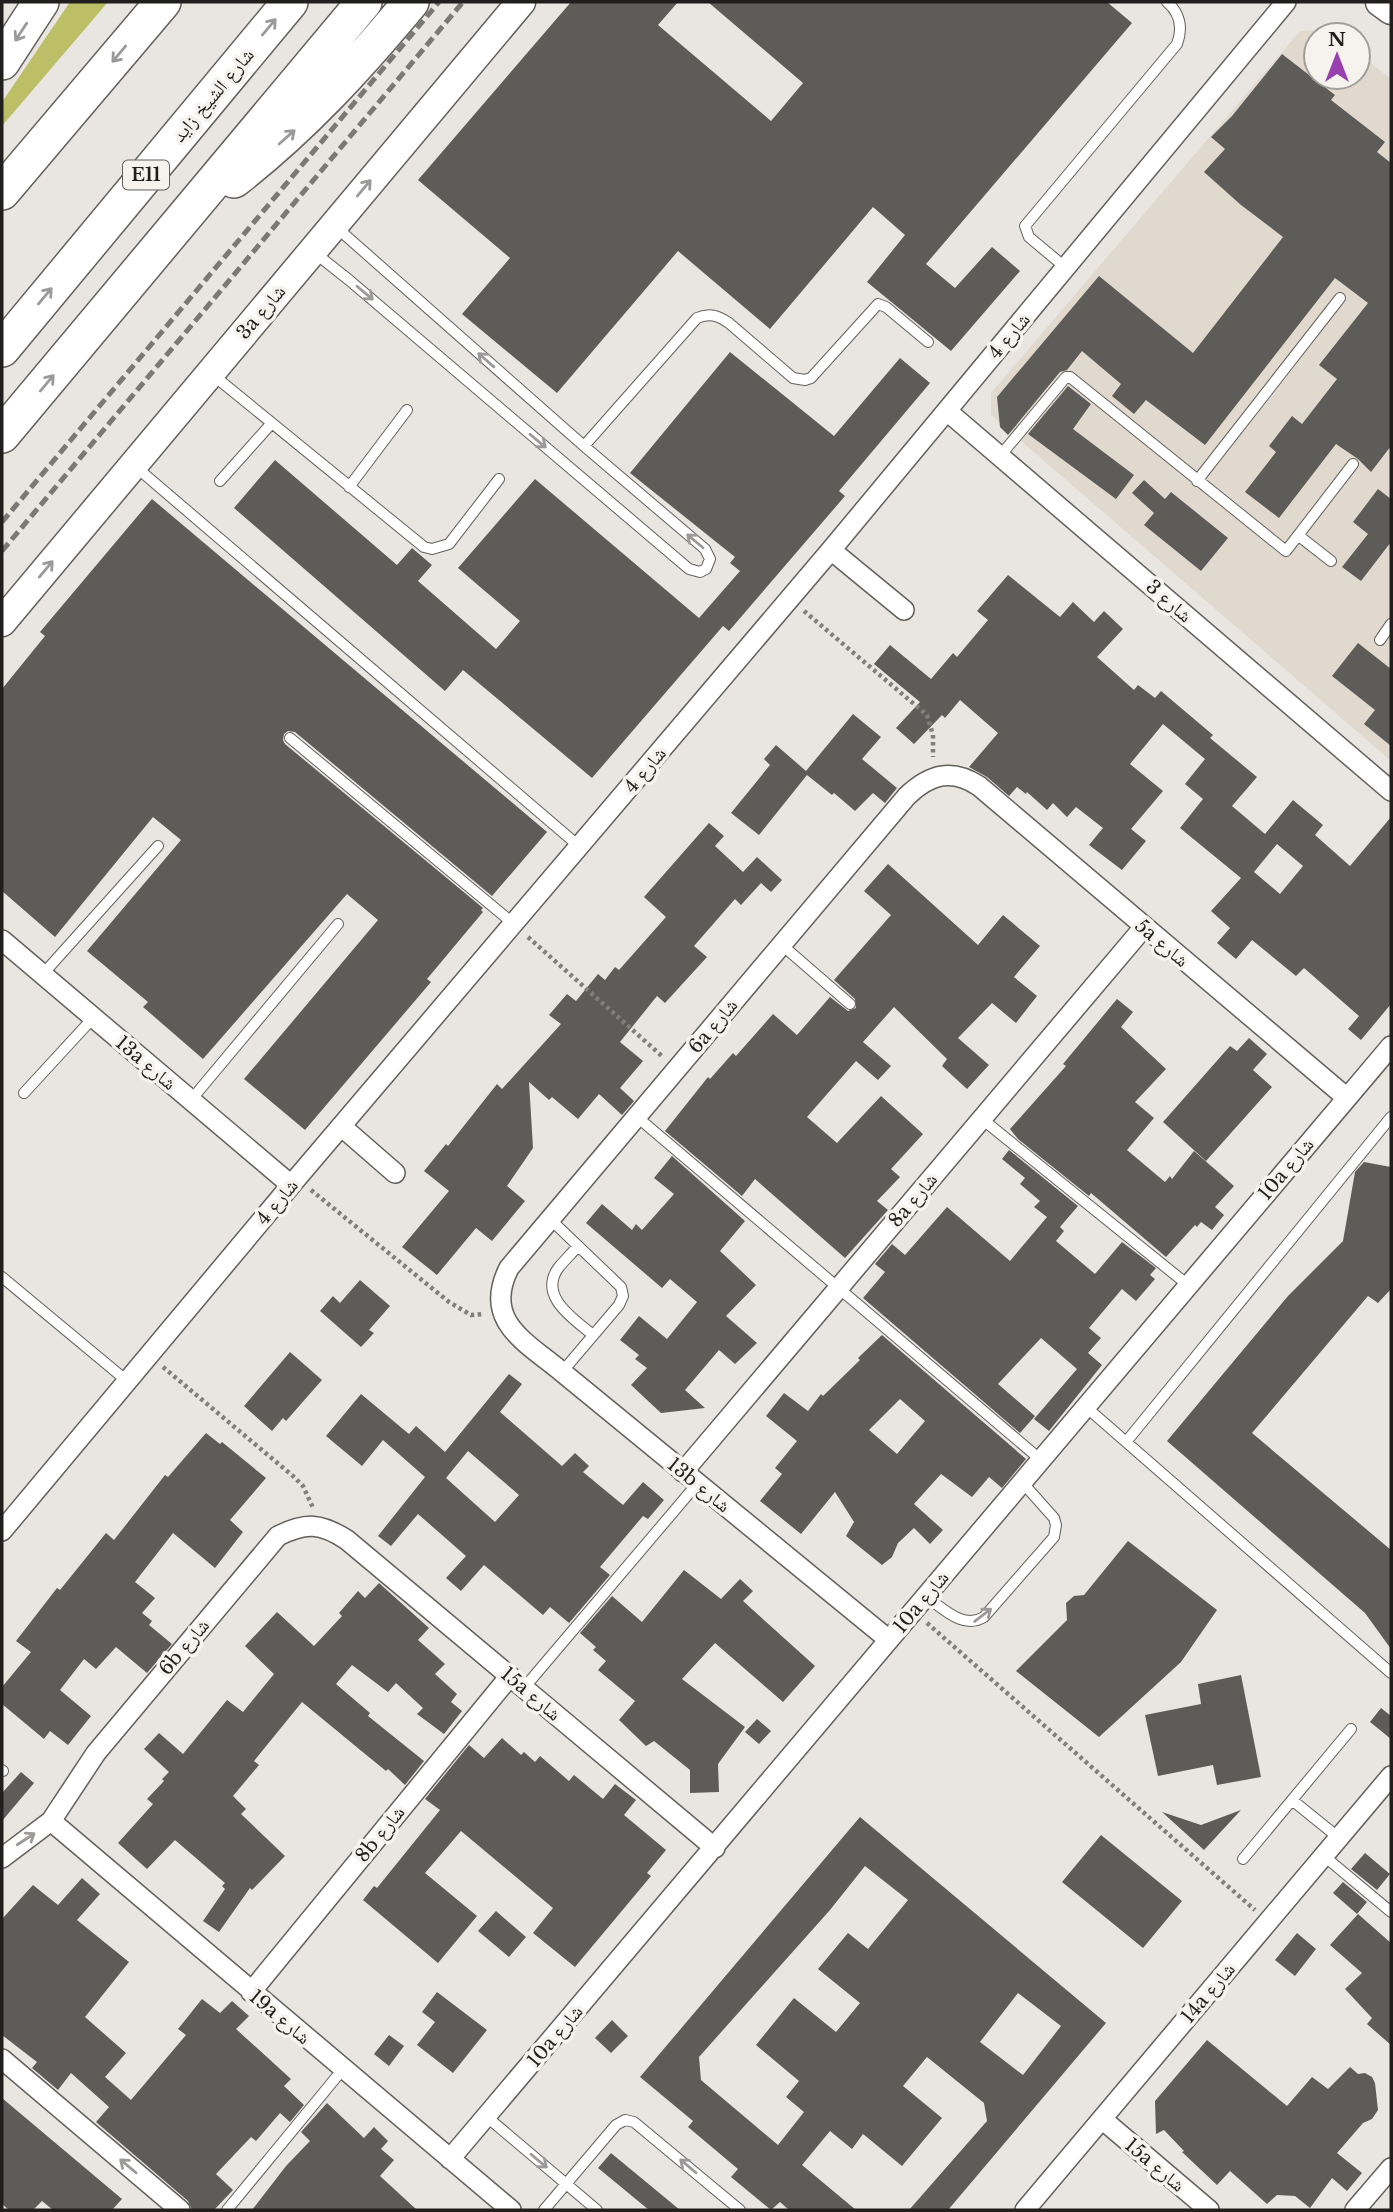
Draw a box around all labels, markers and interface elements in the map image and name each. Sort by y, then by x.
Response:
one-way arrow [261,19,277,37]
north arrow [1302,21,1372,91]
one-way arrow [14,22,29,41]
text: N [1328,28,1346,51]
one-way arrow [111,44,127,62]
street label: شارع الشيخ زايد [167,44,260,147]
one-way arrow [278,128,295,145]
road number: E11 [123,160,169,190]
one-way arrow [356,180,372,198]
street label: 3a شارع [232,280,290,344]
one-way arrow [356,285,374,301]
one-way arrow [38,288,53,306]
street label: شارع 4 [983,308,1035,364]
one-way arrow [477,352,495,368]
one-way arrow [39,375,55,393]
one-way arrow [529,433,547,449]
one-way arrow [686,533,704,549]
one-way arrow [38,561,53,579]
street label: شارع 3 [1141,575,1197,627]
street label: شارع 4 [619,742,671,798]
street label: 5a شارع [1131,914,1193,972]
street label: 6a شارع [684,994,742,1058]
street label: 13a شارع [111,1031,181,1095]
street label: 10a شارع [1253,1133,1319,1205]
street label: 8a شارع [884,1168,942,1232]
street label: شارع 4 [251,1174,303,1230]
street label: 13b شارع [663,1453,735,1517]
street label: 10a شارع [888,1566,954,1638]
one-way arrow [974,1607,992,1623]
street label: 6b شارع [154,1614,214,1680]
street label: 15a شارع [496,1662,566,1726]
street label: 8b شارع [350,1801,410,1867]
one-way arrow [15,1832,35,1846]
street label: 14a شارع [1176,1958,1240,2028]
street label: 19a شارع [245,1985,315,2049]
street label: 10a شارع [522,2000,588,2072]
street label: 15a شارع [1120,2133,1190,2197]
one-way arrow [529,2153,547,2169]
one-way arrow [119,2158,137,2174]
one-way arrow [679,2159,697,2174]

